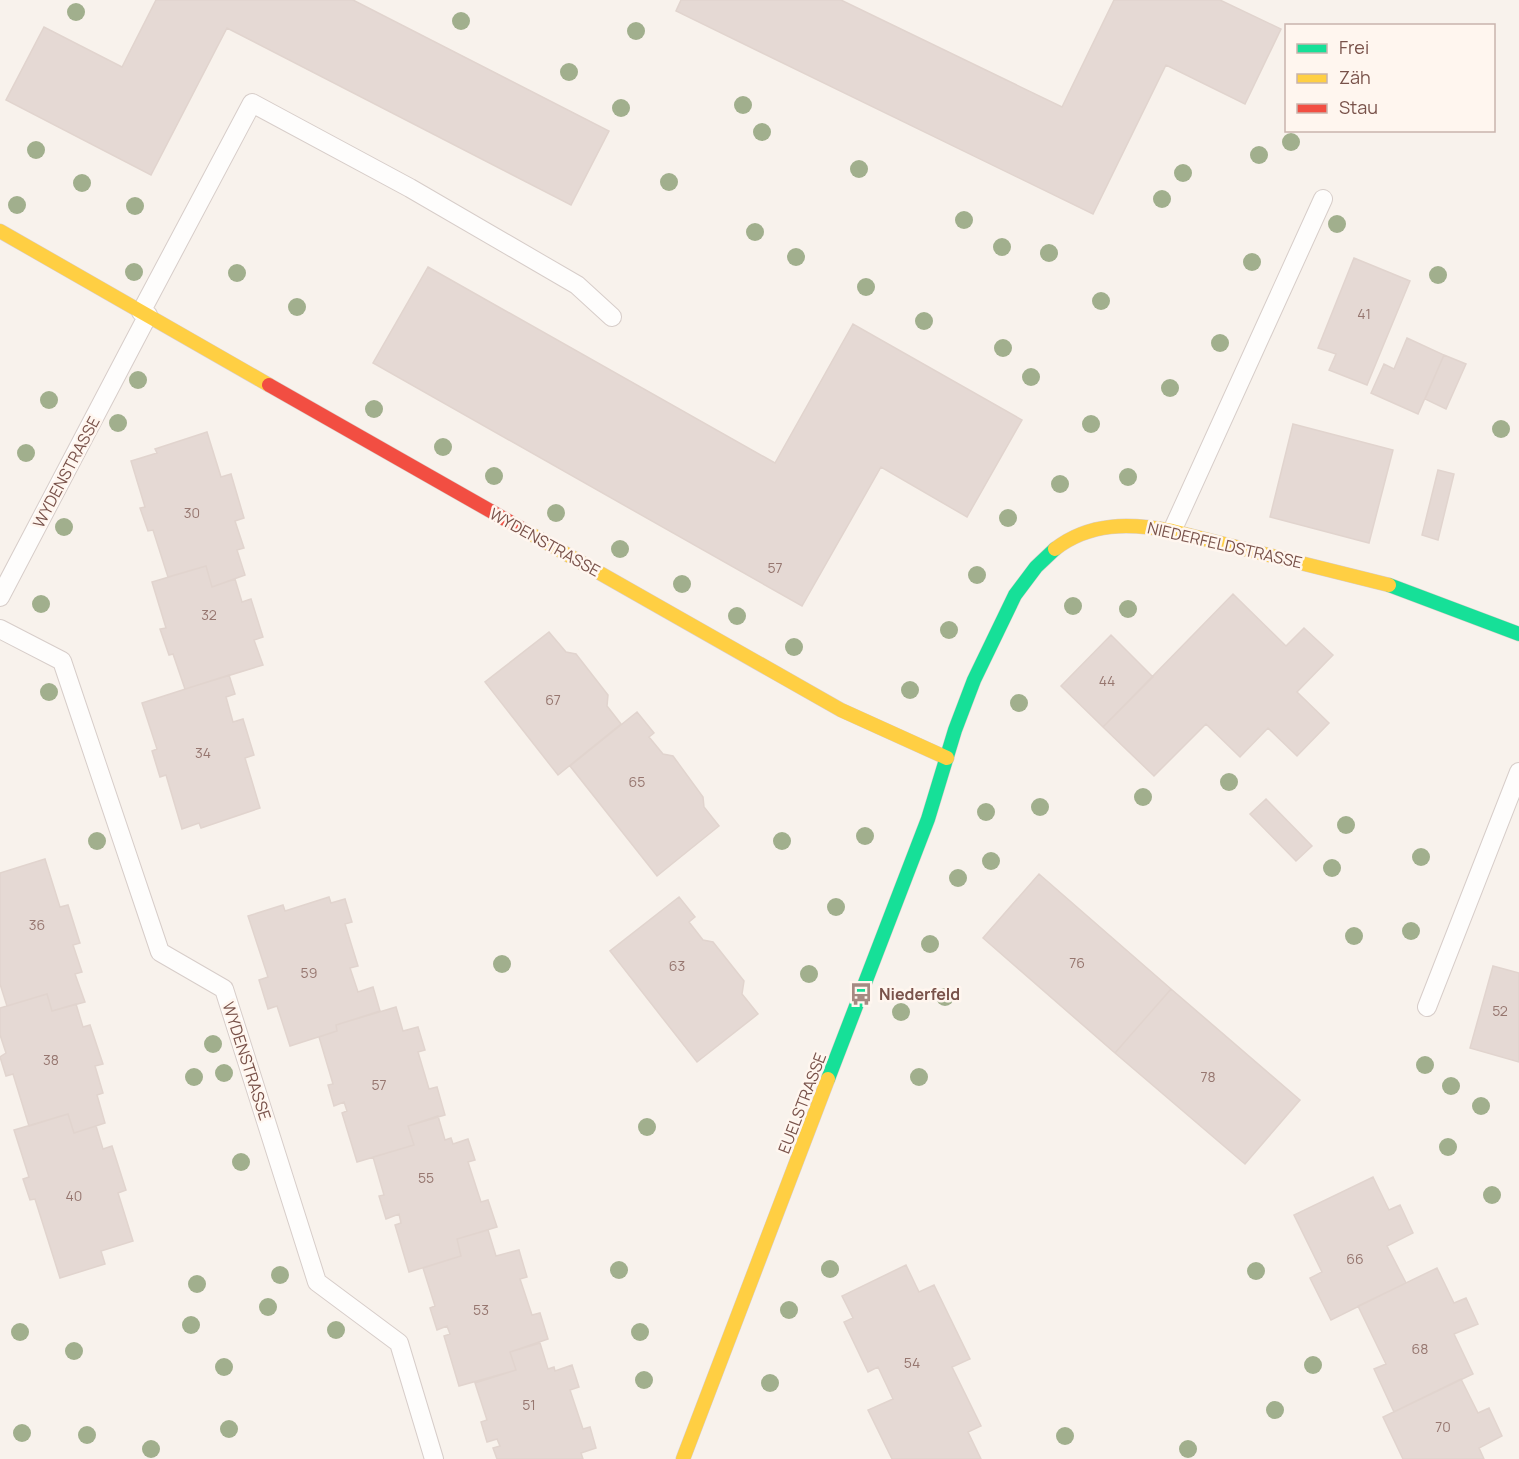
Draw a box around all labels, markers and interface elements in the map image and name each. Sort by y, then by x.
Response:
legend [1285,24,1495,132]
text: Frei [1339,35,1369,59]
text: Zäh [1339,65,1371,89]
text: Stau [1339,95,1378,119]
house number: 41 [1357,304,1371,323]
street label: WYDENSTRASSE [27,412,105,532]
house number: 30 [184,503,200,522]
street label: WYDENSTRASSE [486,503,604,581]
street label: NIEDERFELDSTRASSE [1145,516,1305,574]
house number: 57 [767,558,783,577]
house number: 32 [201,605,217,624]
house number: 44 [1099,671,1115,690]
house number: 67 [545,690,561,709]
house number: 34 [195,743,211,762]
house number: 65 [629,772,645,791]
house number: 36 [29,915,45,934]
house number: 76 [1069,953,1085,972]
house number: 63 [669,956,685,975]
house number: 59 [301,963,317,982]
bus stop icon: Niederfeld [848,981,874,1007]
place label: Niederfeld [879,983,960,1005]
street label: WYDENSTRASSE [218,999,276,1123]
house number: 52 [1492,1001,1508,1020]
house number: 38 [43,1050,59,1069]
street label: EUELSTRASSE [773,1050,831,1156]
house number: 78 [1200,1067,1216,1086]
house number: 57 [371,1075,387,1094]
house number: 55 [418,1168,434,1187]
house number: 40 [66,1186,82,1205]
house number: 66 [1346,1249,1364,1268]
house number: 53 [473,1300,489,1319]
house number: 68 [1412,1339,1428,1358]
house number: 54 [904,1353,920,1372]
house number: 51 [522,1395,536,1414]
house number: 70 [1435,1417,1451,1436]

